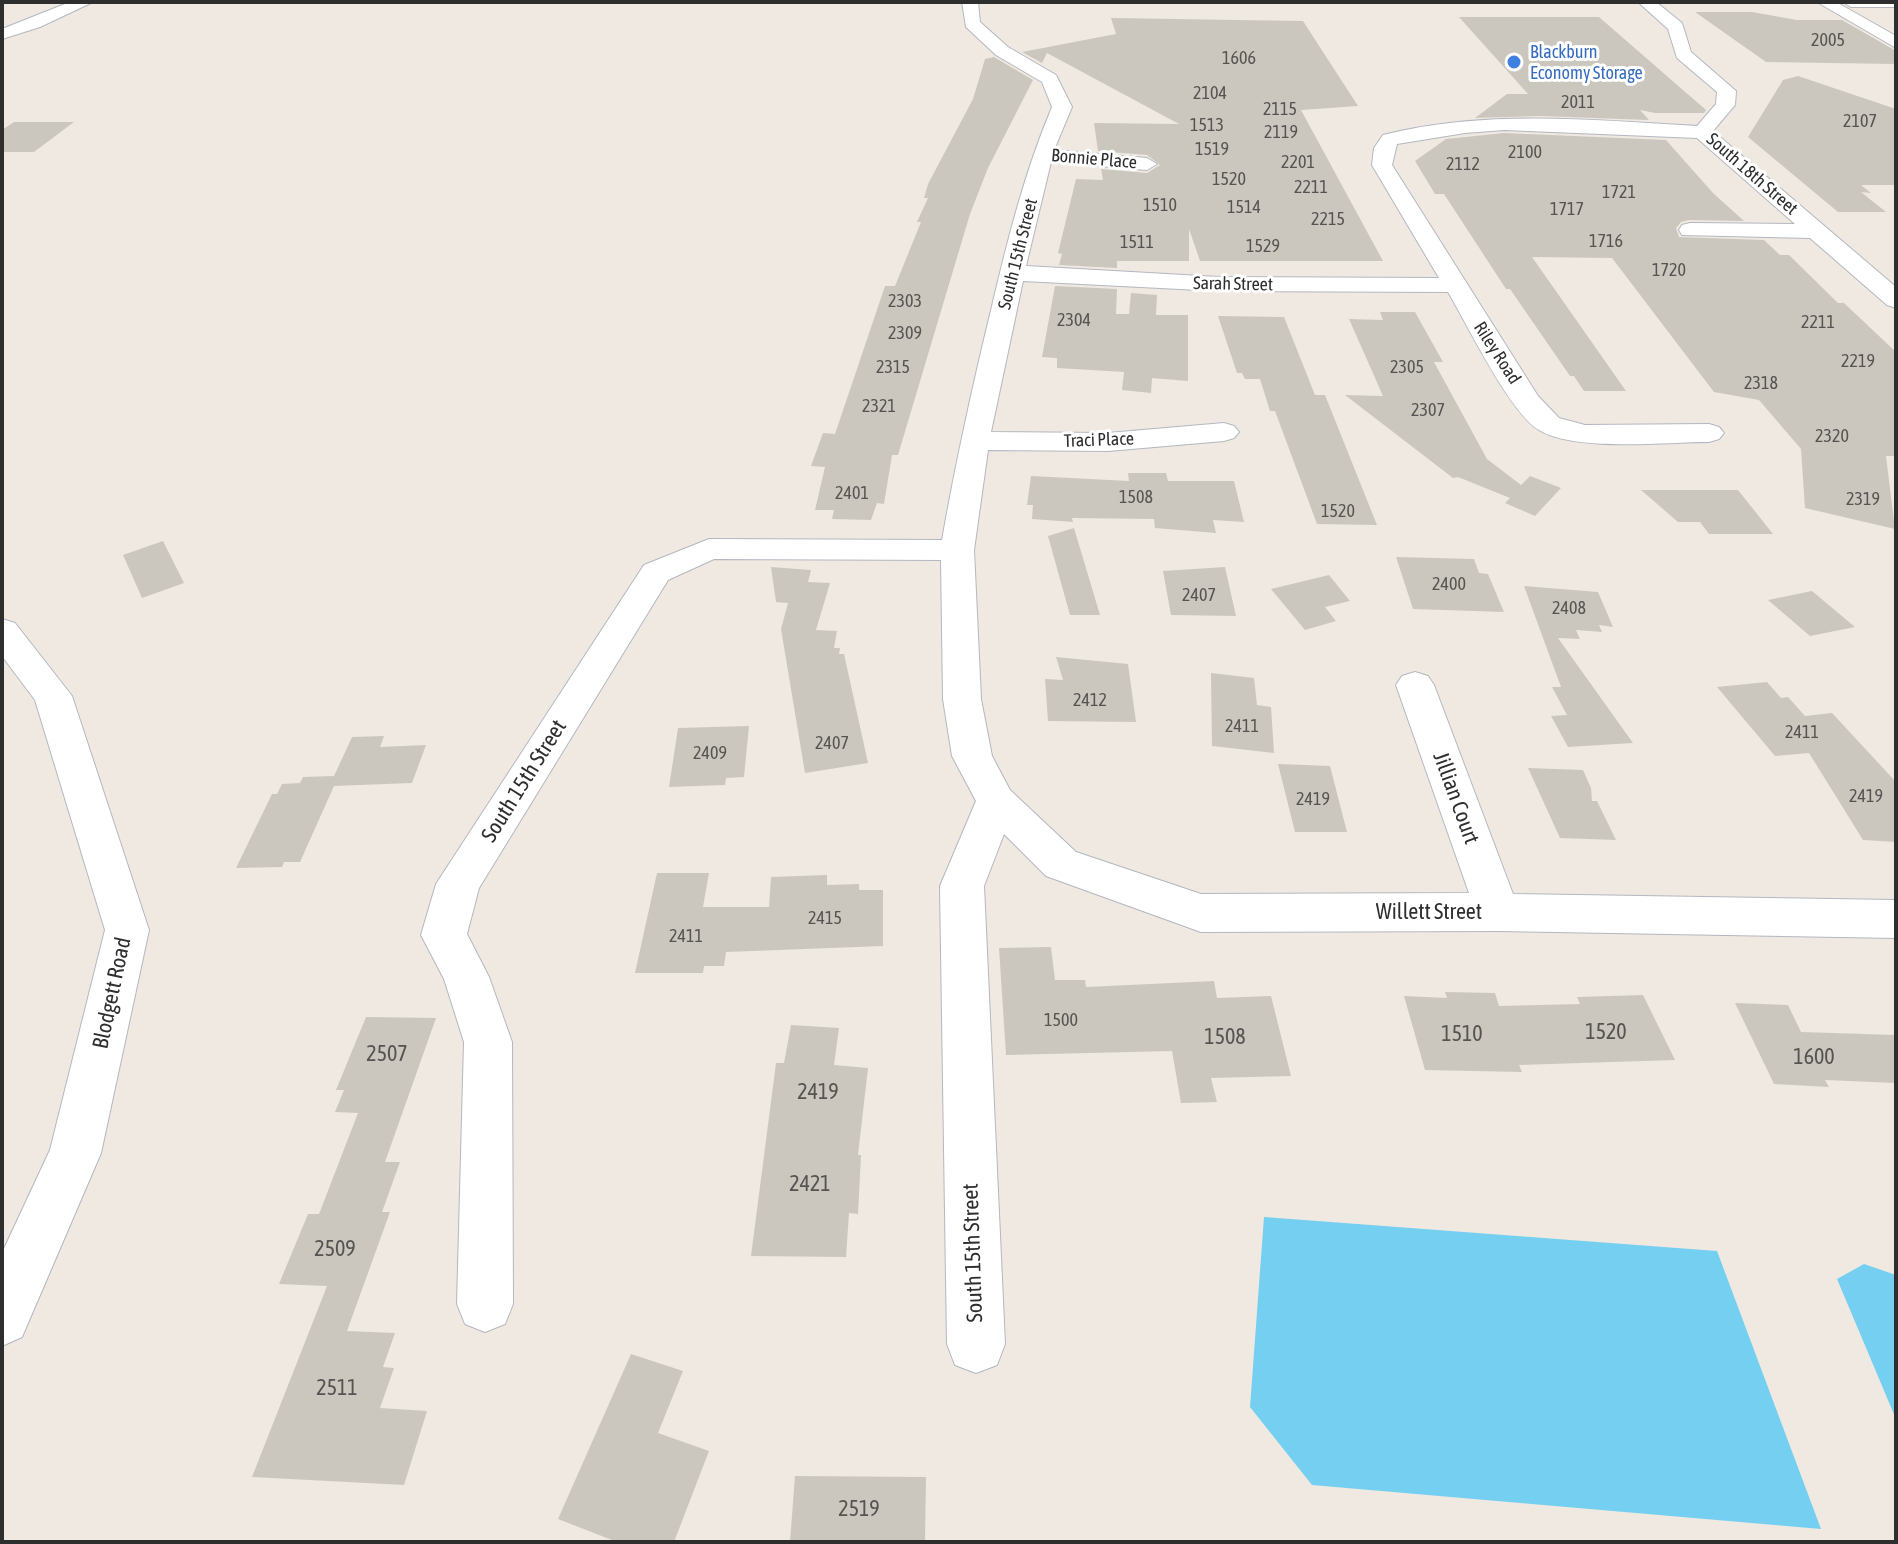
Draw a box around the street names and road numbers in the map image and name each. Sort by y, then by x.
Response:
street label: South 18th Street [1702,128,1802,220]
street label: Bonnie Place [1050,144,1138,174]
street label: South 15th Street [994,196,1042,312]
street label: Sarah Street [1193,273,1273,295]
street label: Riley Road [1469,318,1525,388]
street label: Traci Place [1064,428,1134,452]
street label: South 15th Street [476,715,572,847]
street label: Jillian Court [1427,748,1485,848]
street label: Willett Street [1376,899,1482,925]
street label: Blodgett Road [87,935,137,1051]
street label: South 15th Street [957,1183,989,1323]

